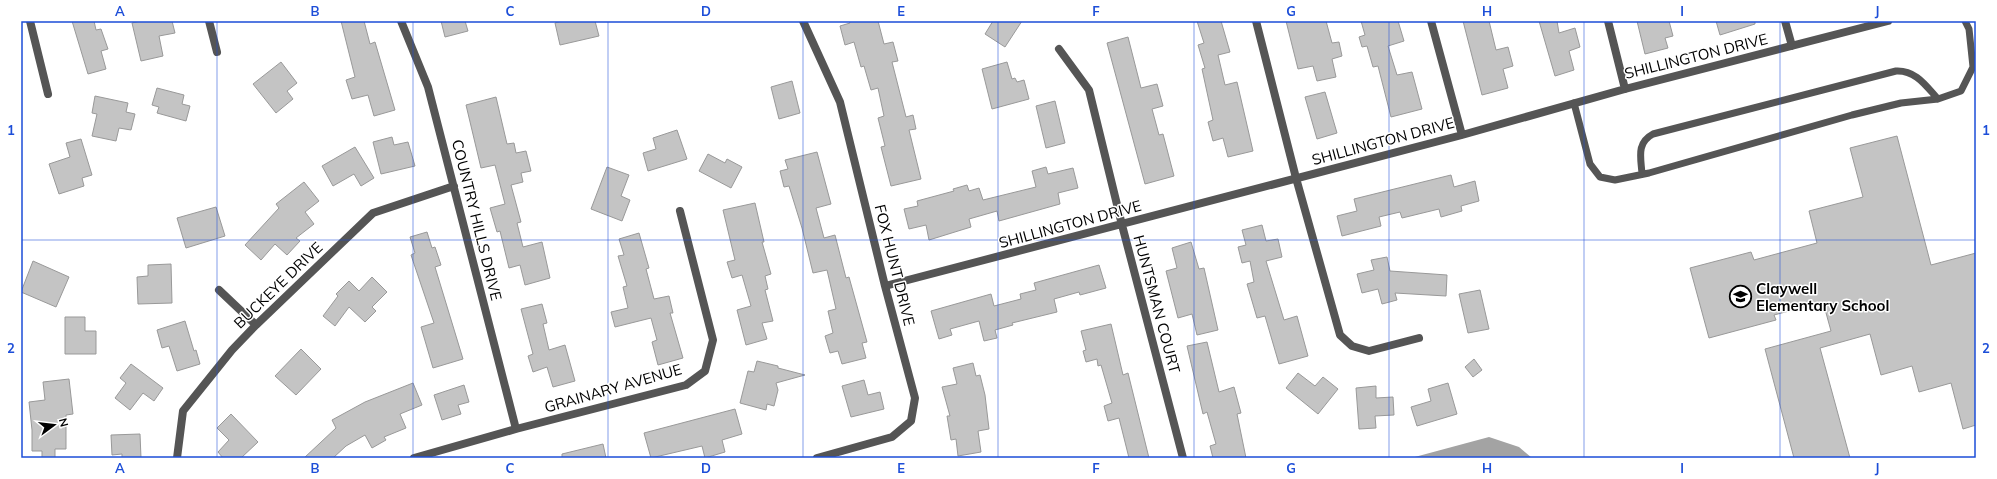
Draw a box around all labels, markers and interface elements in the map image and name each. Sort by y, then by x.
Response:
text: A [115,3,125,19]
text: B [311,3,320,19]
text: C [506,3,515,19]
text: D [701,3,711,19]
text: E [897,3,905,19]
text: F [1092,3,1100,19]
text: G [1286,3,1296,19]
text: H [1482,3,1492,19]
text: I [1680,3,1684,19]
text: J [1875,3,1879,19]
street label: SHILLINGTON DRIVE [1622,29,1770,83]
street label: SHILLINGTON DRIVE [1310,113,1457,169]
text: 1 [7,122,15,138]
text: 1 [1982,122,1990,138]
street label: COUNTRY HILLS DRIVE [448,137,506,303]
street label: SHILLINGTON DRIVE [997,196,1144,252]
street label: FOX HUNT DRIVE [871,202,919,328]
street label: HUNTSMAN COURT [1129,233,1185,375]
street label: BUCKEYE DRIVE [230,238,327,332]
place label: Claywell Elementary School [1756,279,1889,315]
school or university icon: Claywell Elementary School [1728,284,1754,310]
text: 2 [7,340,15,356]
text: 2 [1982,340,1990,356]
street label: GRAINARY AVENUE [542,359,684,417]
north arrow [34,405,74,445]
text: N [56,417,71,428]
text: A [115,460,125,476]
text: B [311,460,320,476]
text: C [506,460,515,476]
text: D [701,460,711,476]
text: E [897,460,905,476]
text: F [1092,460,1100,476]
text: G [1286,460,1296,476]
text: H [1482,460,1492,476]
text: I [1680,460,1684,476]
text: J [1875,460,1879,476]

